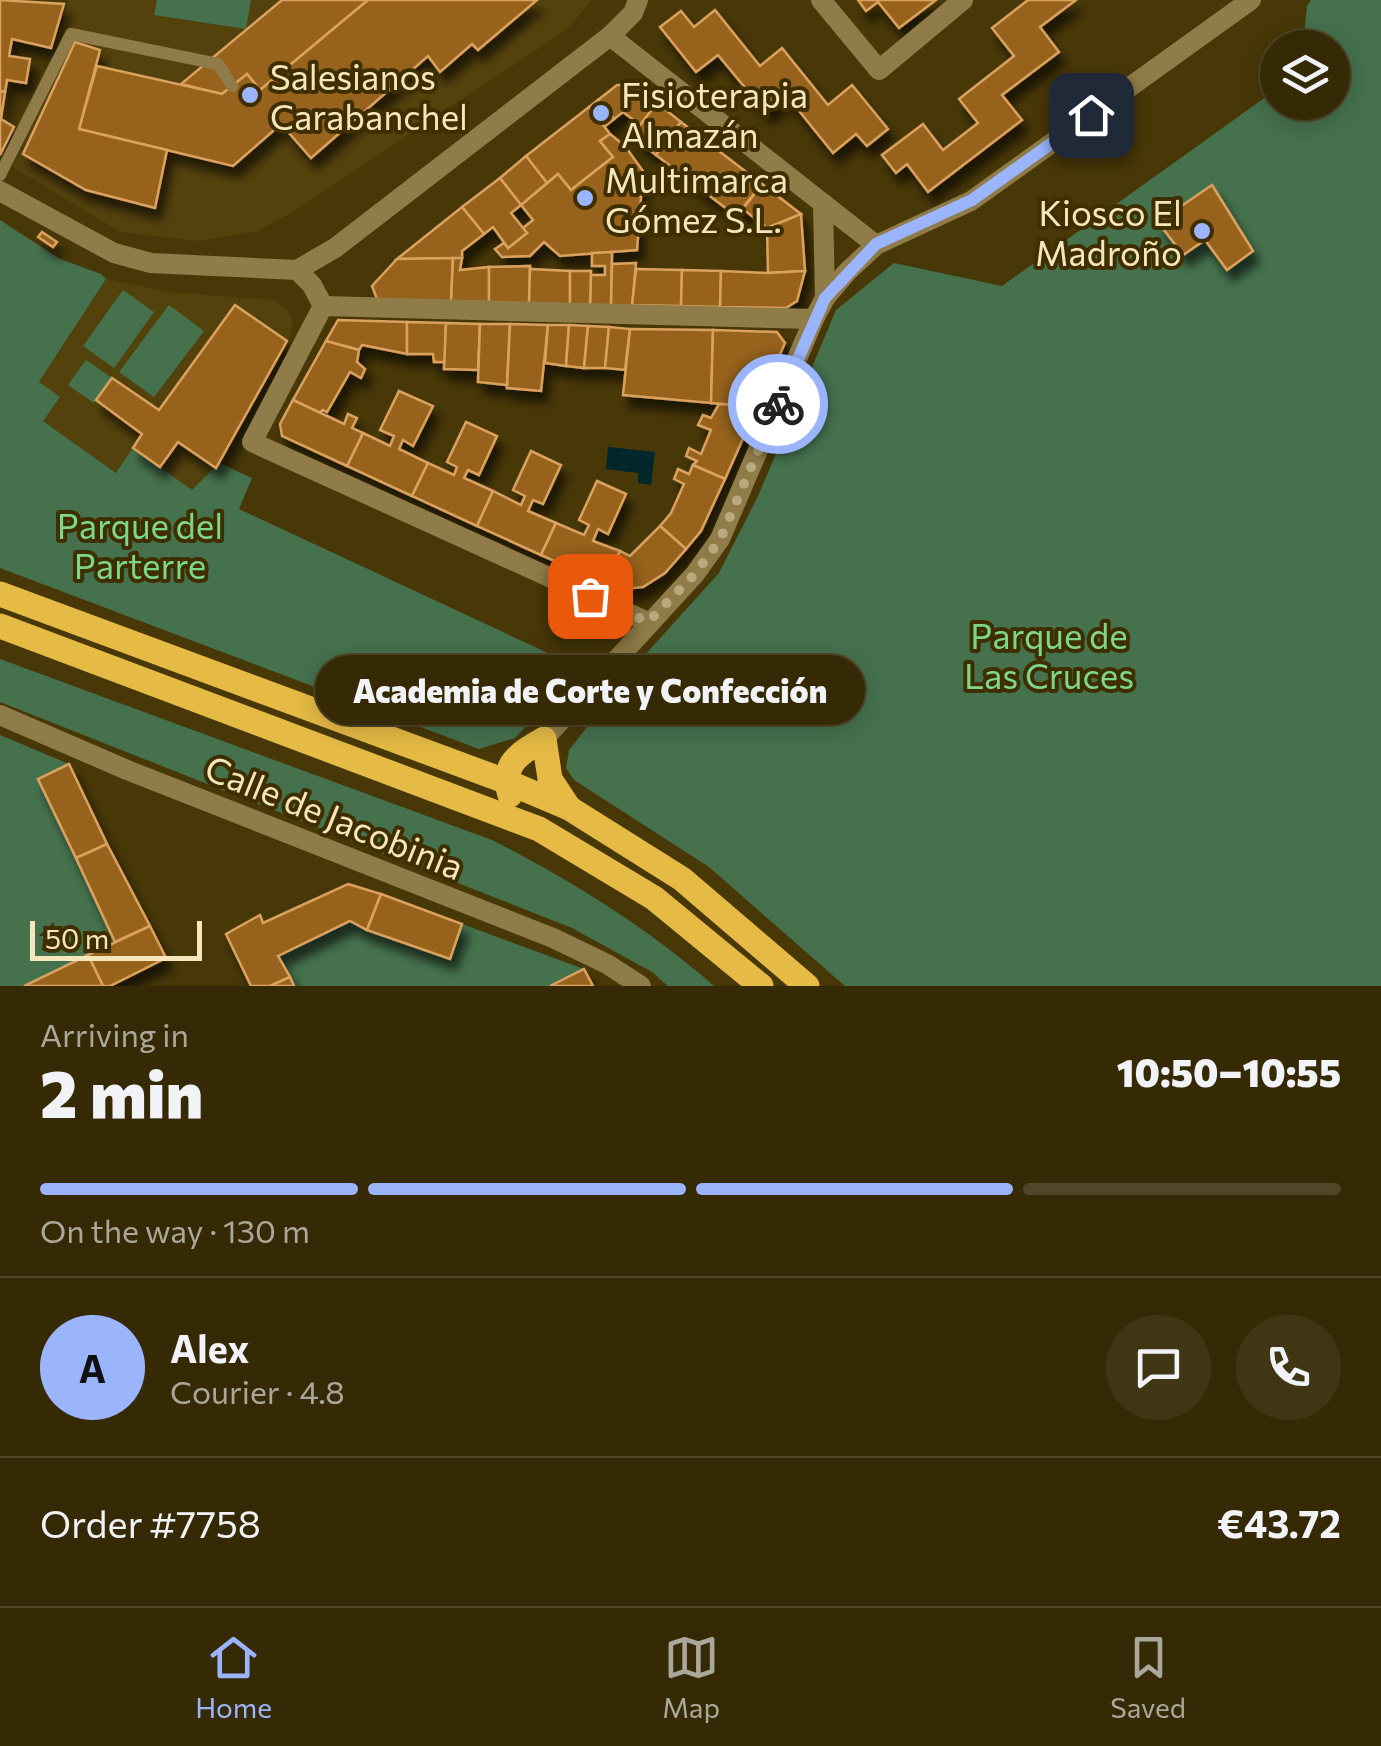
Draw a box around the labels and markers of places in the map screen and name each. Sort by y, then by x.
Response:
place label: Salesianos Carabanchel [270,54,468,137]
place label: Fisioterapia Almazán [621,72,808,155]
pin [1049,73,1134,158]
marker: Salesianos Carabanchel [239,84,261,106]
marker: Fisioterapia Almazán [590,102,612,124]
place label: Multimarca Gómez S.L. [605,157,788,240]
marker: Multimarca Gómez S.L. [574,187,596,209]
place label: Kiosco El Madroño [1035,190,1182,273]
marker: Kiosco El Madroño [1191,220,1213,242]
pin [548,554,633,639]
callout: Academia de Corte y Confección [315,656,865,726]

